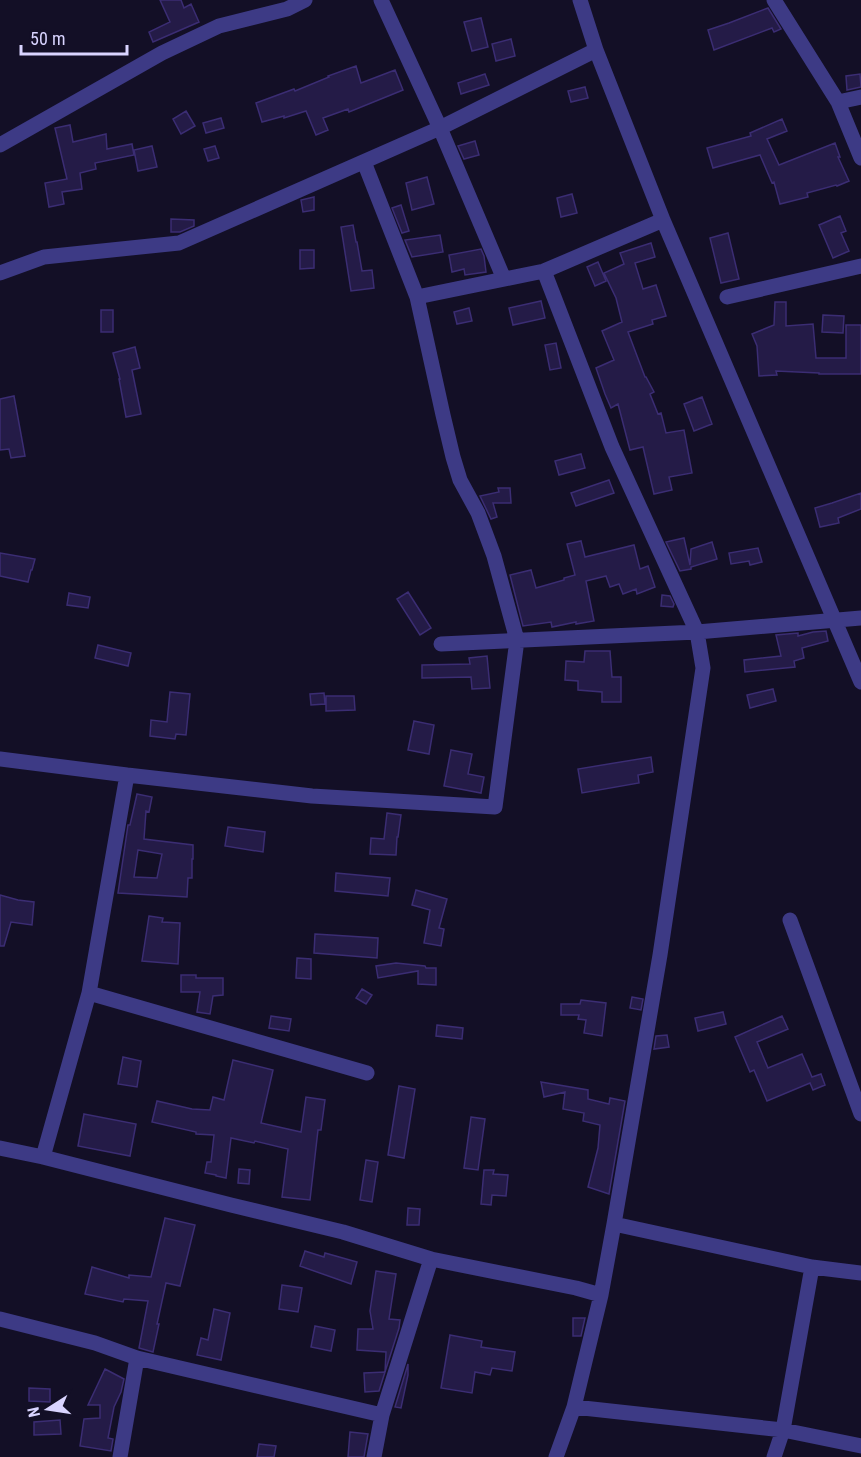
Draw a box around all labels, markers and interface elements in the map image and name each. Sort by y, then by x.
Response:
scale bar [21,18,128,56]
text: 50 m [30,28,65,49]
north arrow [18,1379,78,1439]
text: N [24,1405,44,1419]

